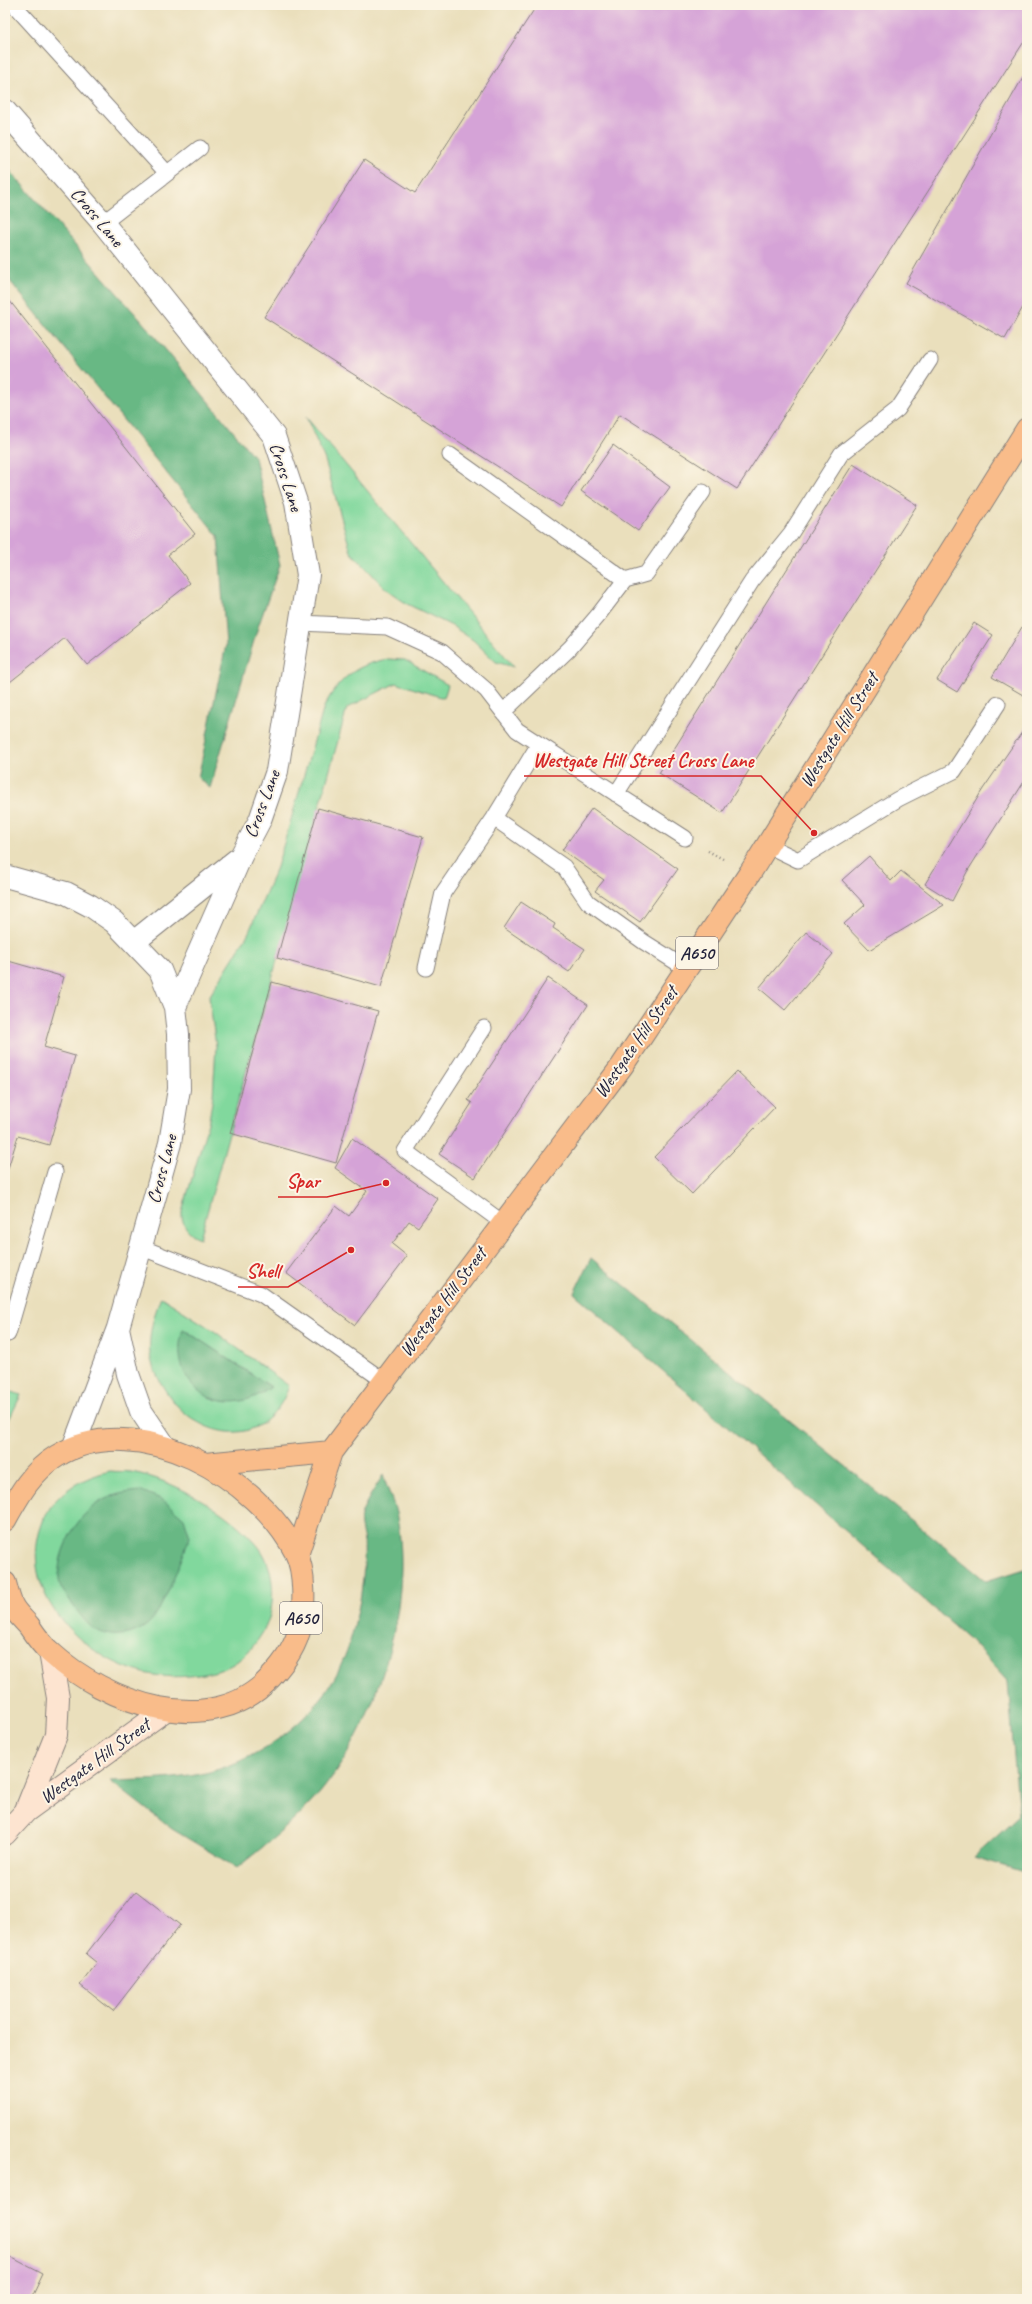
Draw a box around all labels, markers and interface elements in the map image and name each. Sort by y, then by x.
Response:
street label: Cross Lane [65,182,130,253]
street label: Cross Lane [264,440,309,516]
street label: Westgate Hill Street [794,666,885,792]
callout: Westgate Hill Street Cross Lane [524,744,761,776]
text: Westgate Hill Street Cross Lane [533,748,755,773]
street label: Cross Lane [238,765,286,841]
road number: A650 [676,937,718,969]
street label: Westgate Hill Street [589,979,685,1102]
street label: Cross Lane [141,1130,183,1206]
callout: Spar [278,1165,327,1197]
text: Spar [286,1169,323,1194]
street label: Westgate Hill Street [394,1240,494,1361]
callout: Shell [238,1255,288,1287]
text: Shell [246,1259,283,1284]
road number: A650 [280,1602,322,1634]
street label: Westgate Hill Street [35,1711,157,1809]

